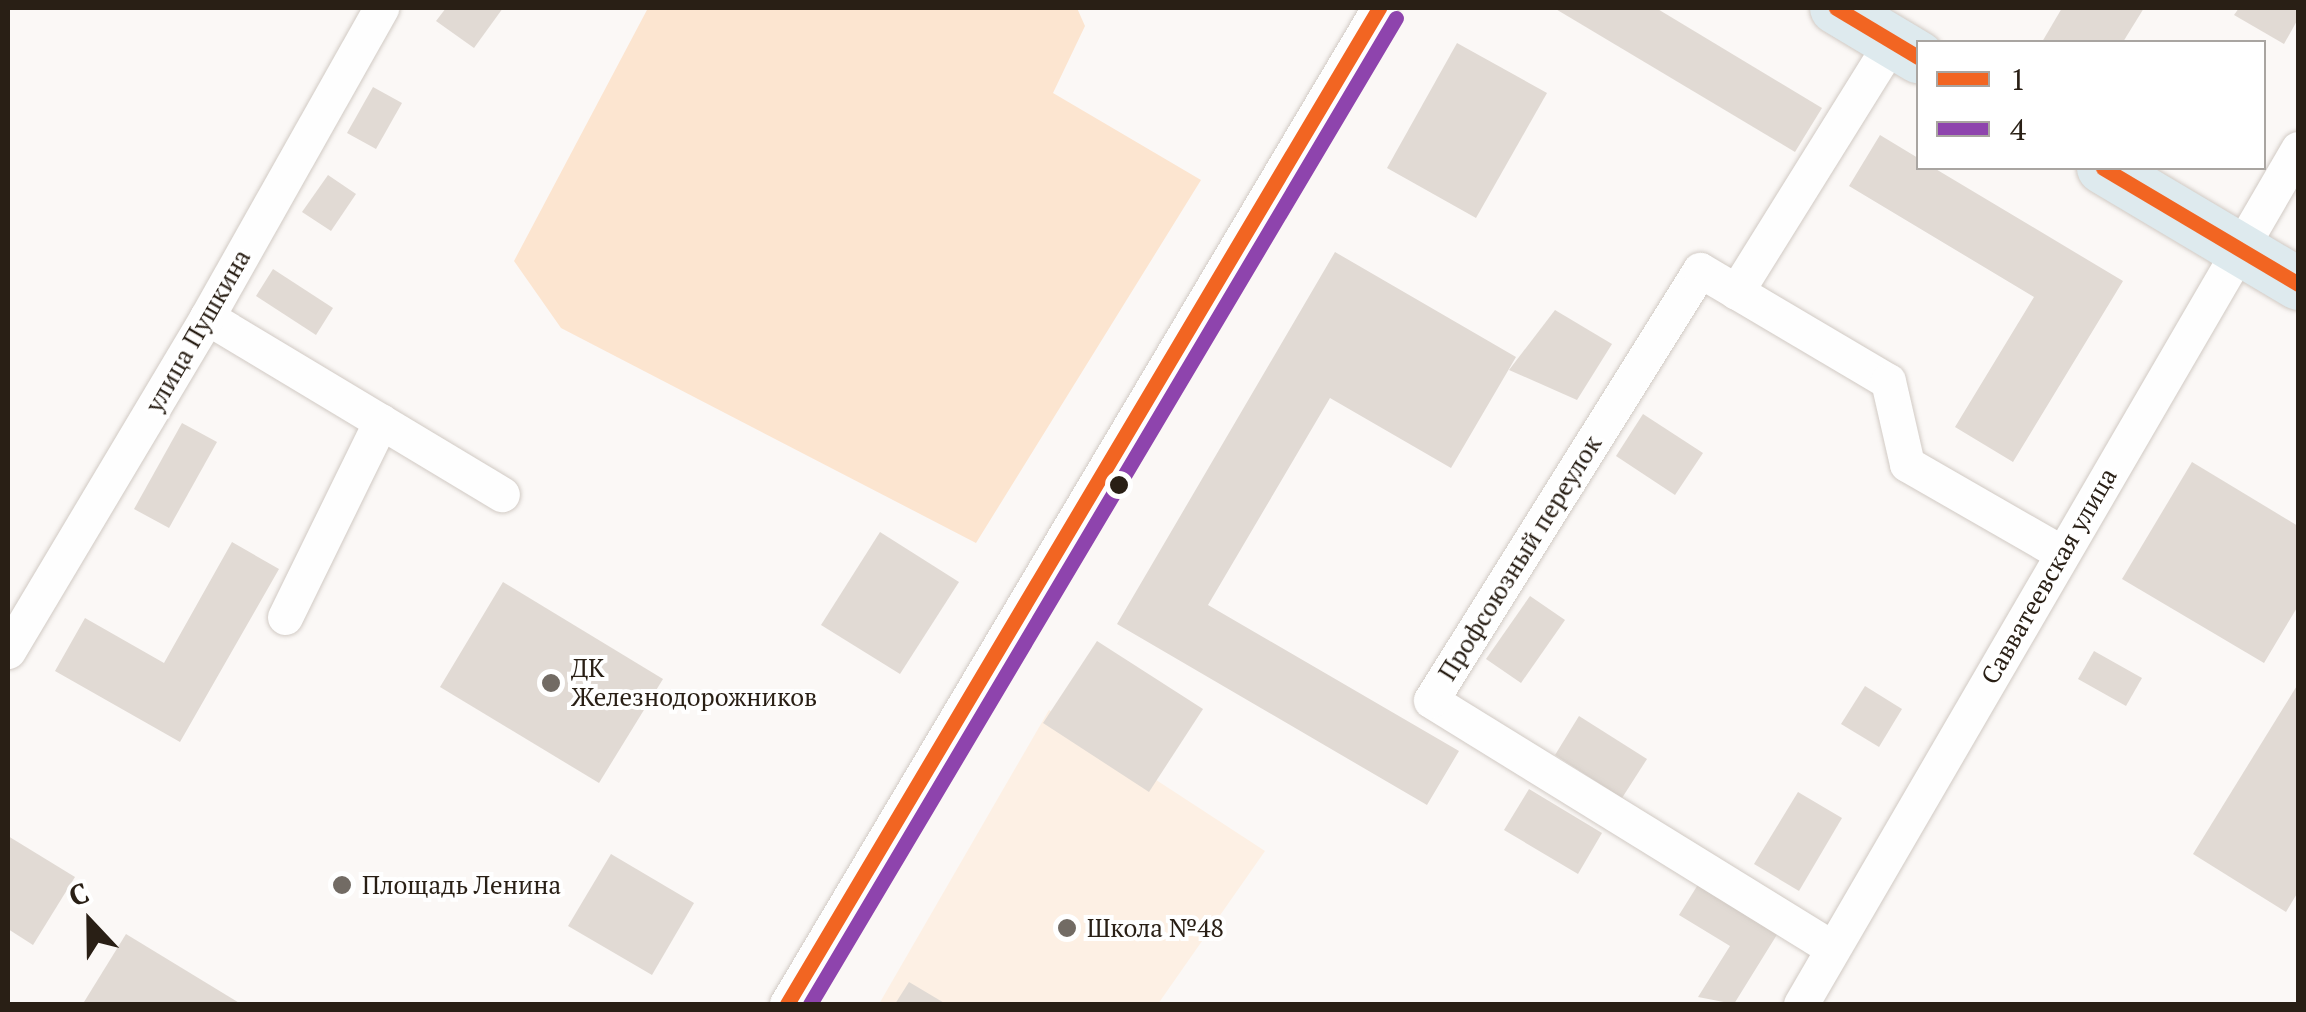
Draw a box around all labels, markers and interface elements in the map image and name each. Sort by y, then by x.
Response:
legend [1916,40,2266,170]
text: 1 [2010,59,2026,99]
text: 4 [2010,109,2026,149]
street label: улица Пушкина [139,244,257,418]
street label: Профсоюзный переулок [1432,430,1608,686]
street label: Савватеевская улица [1975,463,2123,689]
unlabelled marker [1109,475,1129,495]
place label: ДК Железнодорожников [571,654,817,713]
marker: ДК Железнодорожников [540,672,562,694]
place label: Площадь Ленина [362,870,562,900]
north arrow [40,872,140,972]
text: С [63,873,94,914]
marker: Площадь Ленина [331,874,353,896]
place label: Школа №48 [1087,913,1224,943]
marker: Школа №48 [1056,917,1078,939]

